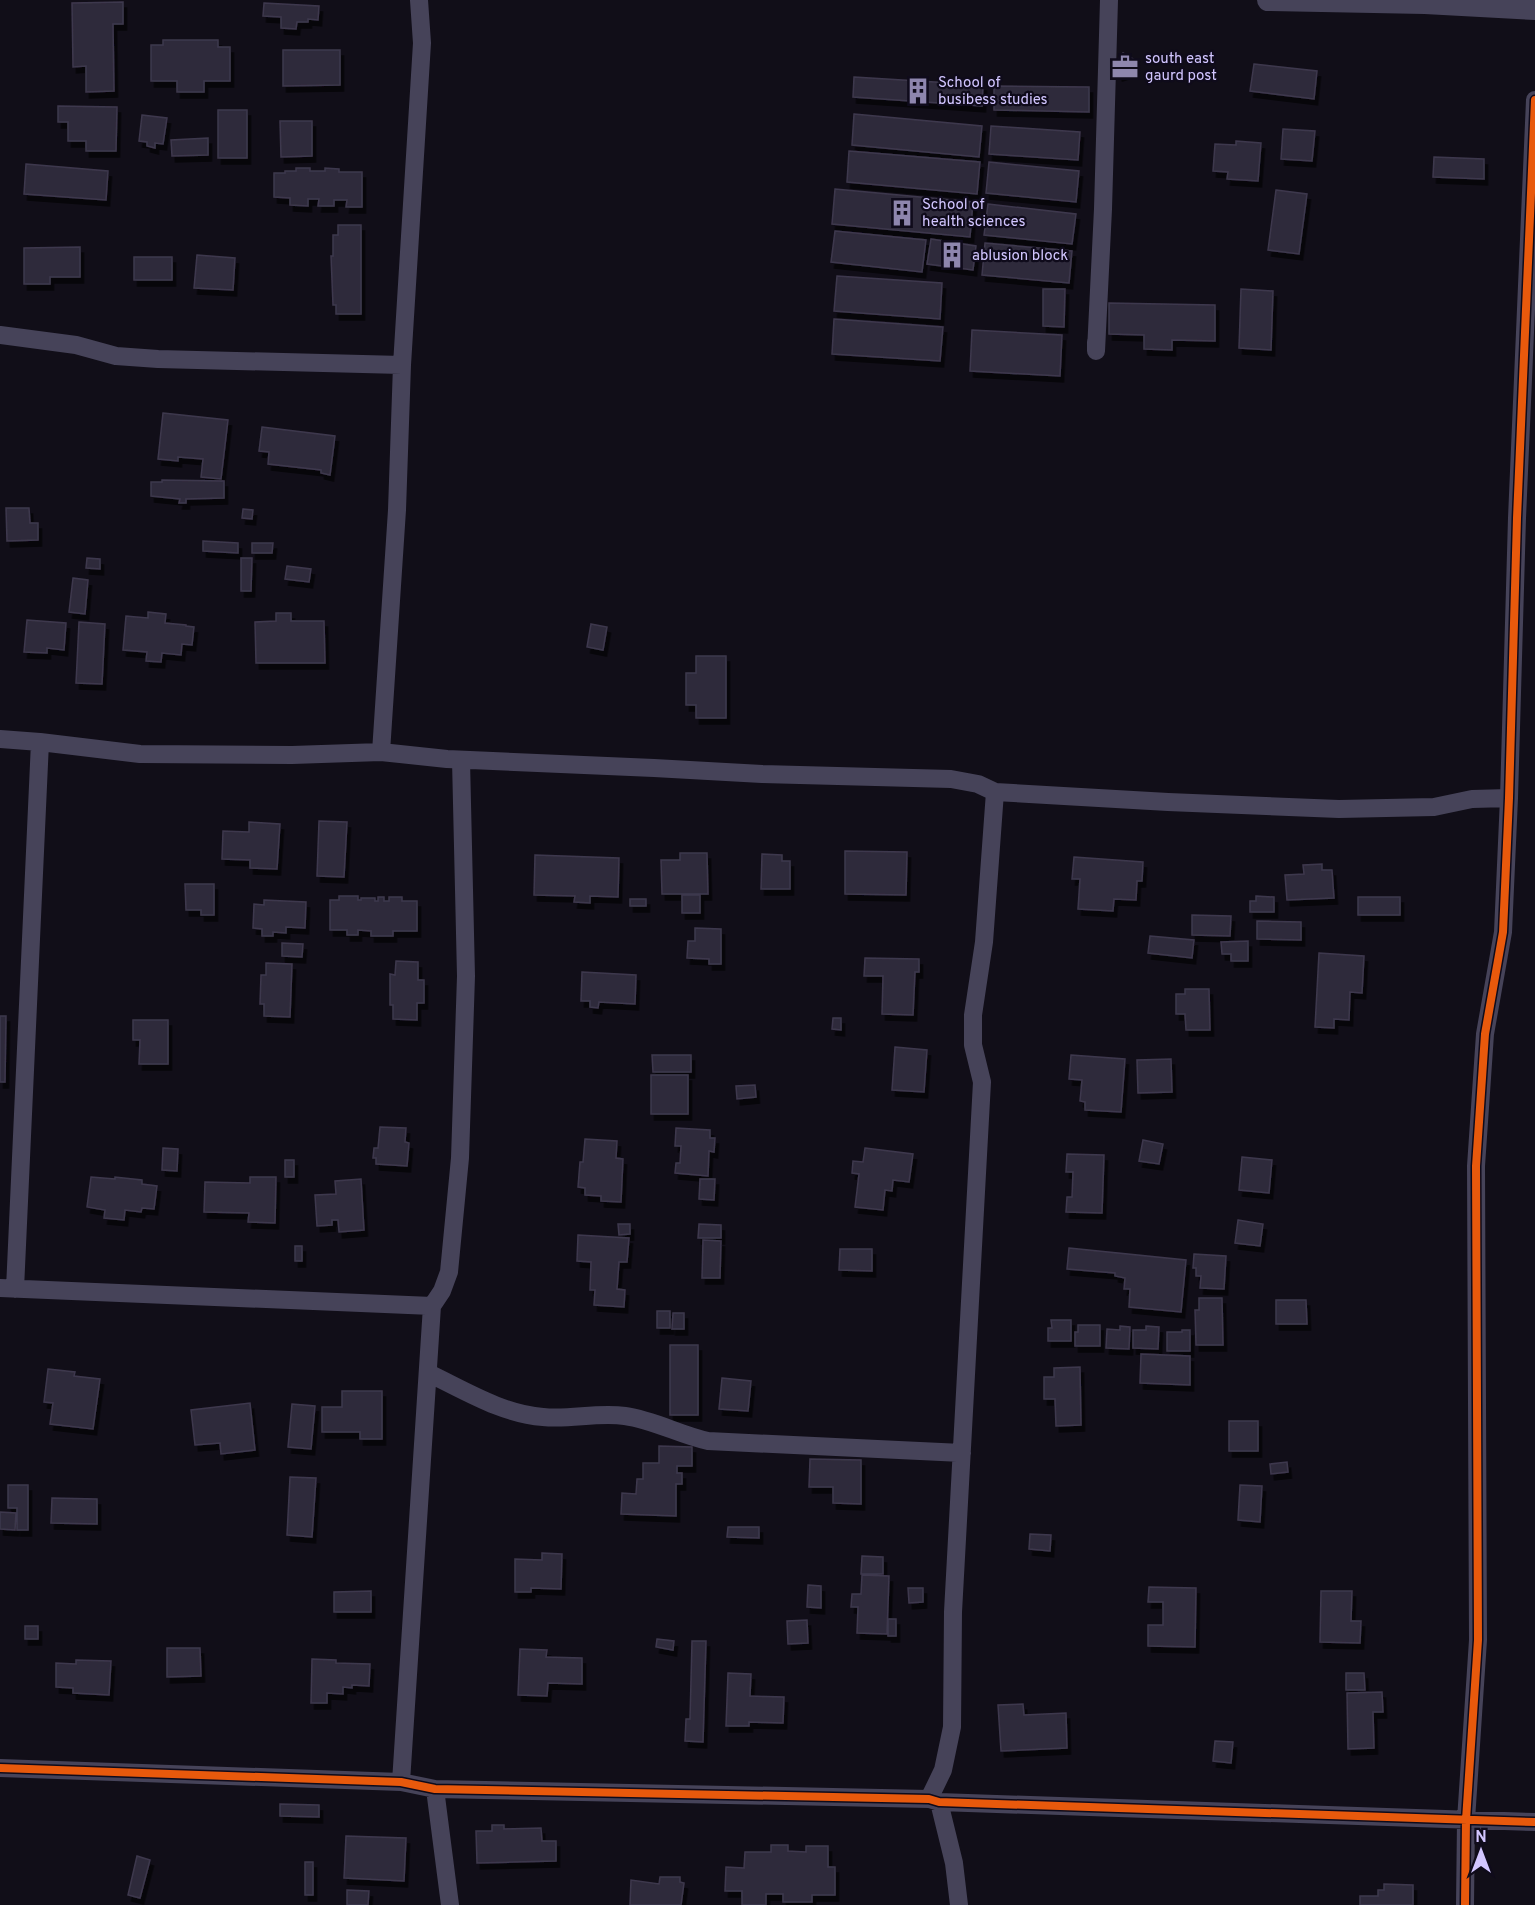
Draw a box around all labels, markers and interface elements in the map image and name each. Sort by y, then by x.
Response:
place label: south east gaurd post [1145,50,1217,86]
office icon: south east gaurd post [1110,52,1140,82]
place label: School of busibess studies [938,74,1048,110]
building icon: School of busibess studies [903,76,933,106]
place label: School of health sciences [922,196,1025,232]
building icon: School of health sciences [887,198,917,228]
building icon: ablusion block [937,240,967,270]
place label: ablusion block [972,247,1068,266]
north arrow [1451,1821,1511,1881]
text: N [1475,1828,1487,1848]

